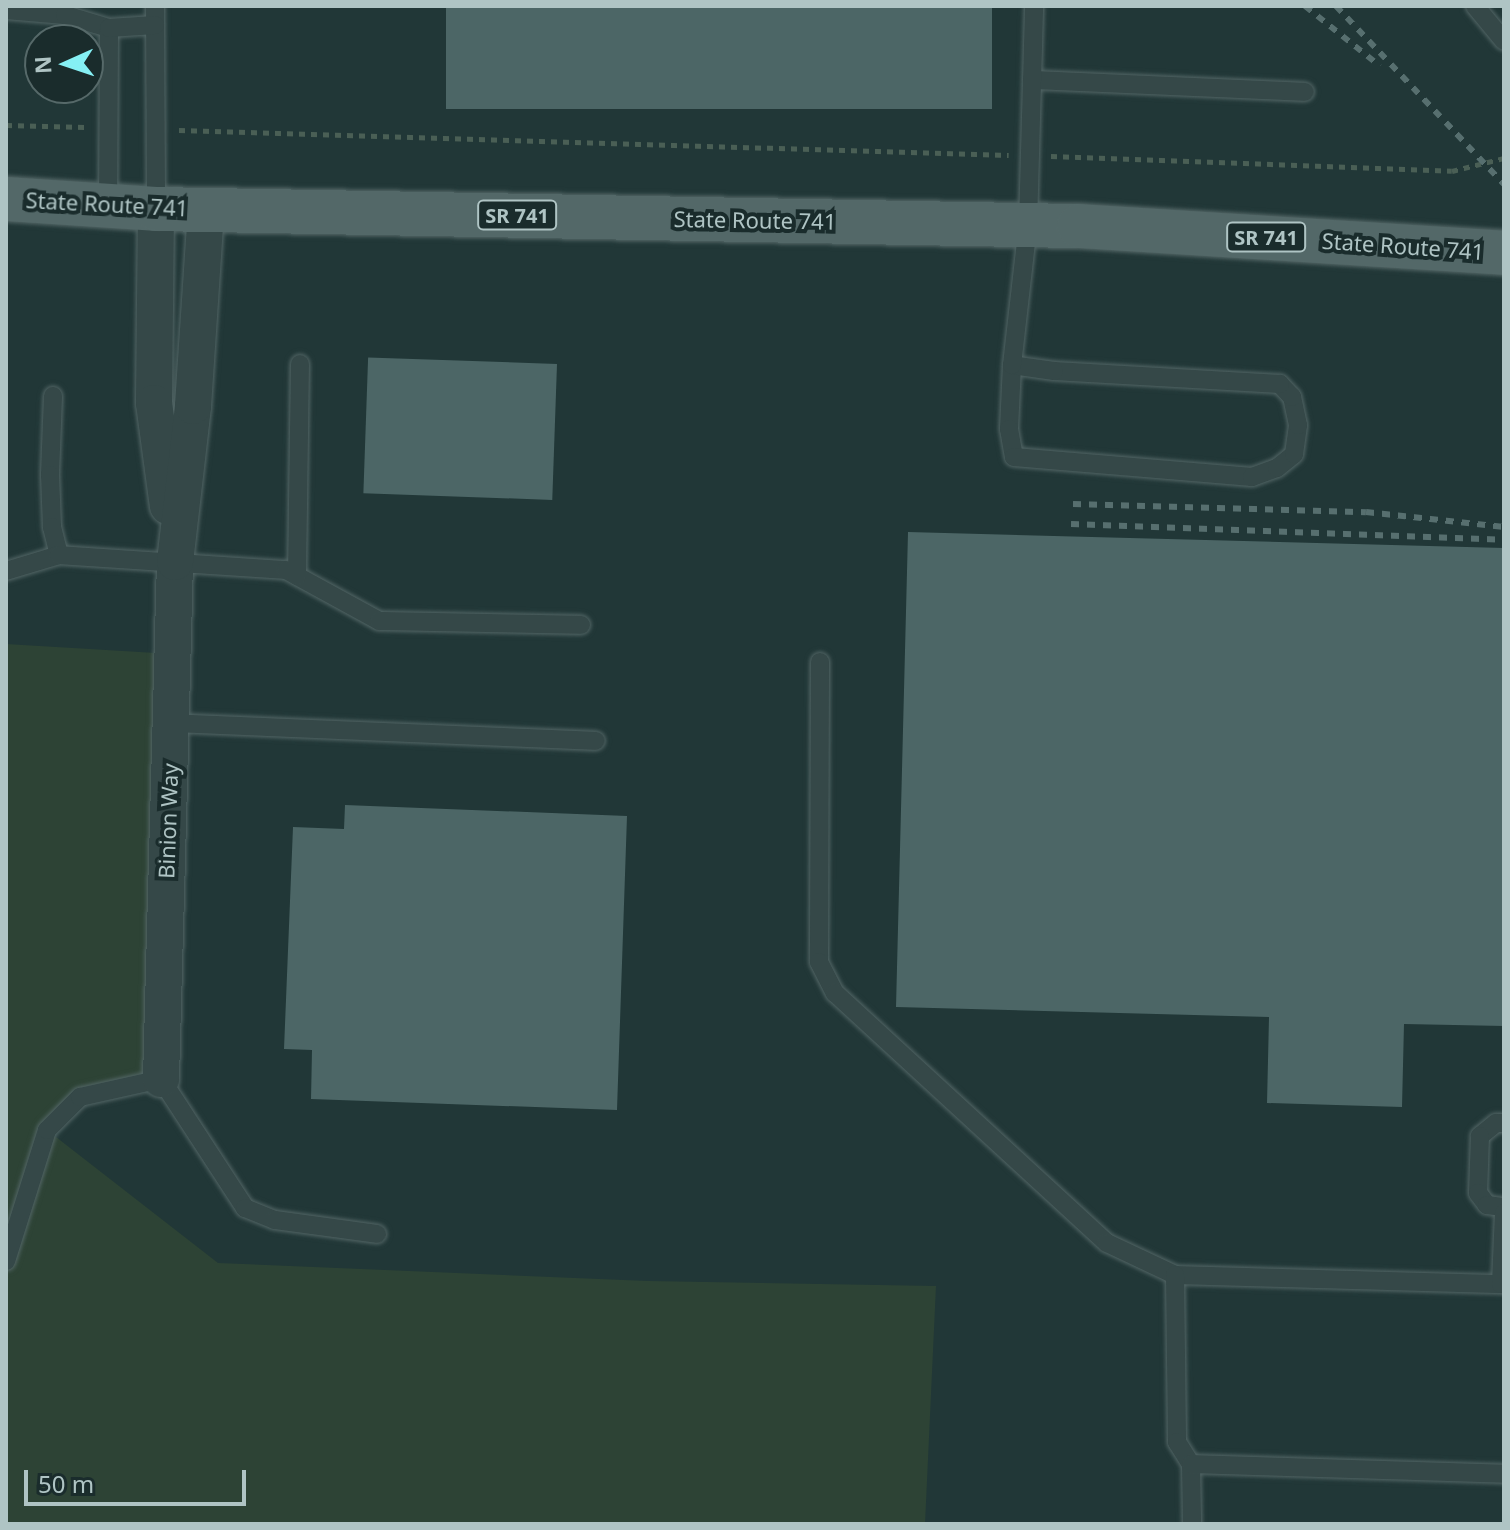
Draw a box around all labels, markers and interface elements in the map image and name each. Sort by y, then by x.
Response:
north arrow [24,24,104,104]
text: N [27,55,57,75]
street label: State Route 741 [25,187,189,221]
road number: SR 741 [477,199,557,231]
street label: State Route 741 [673,205,837,235]
road number: SR 741 [1226,221,1306,253]
street label: State Route 741 [1321,227,1485,265]
street label: Binion Way [153,763,183,879]
scale bar [28,1454,250,1504]
text: 50 m [38,1467,94,1500]

